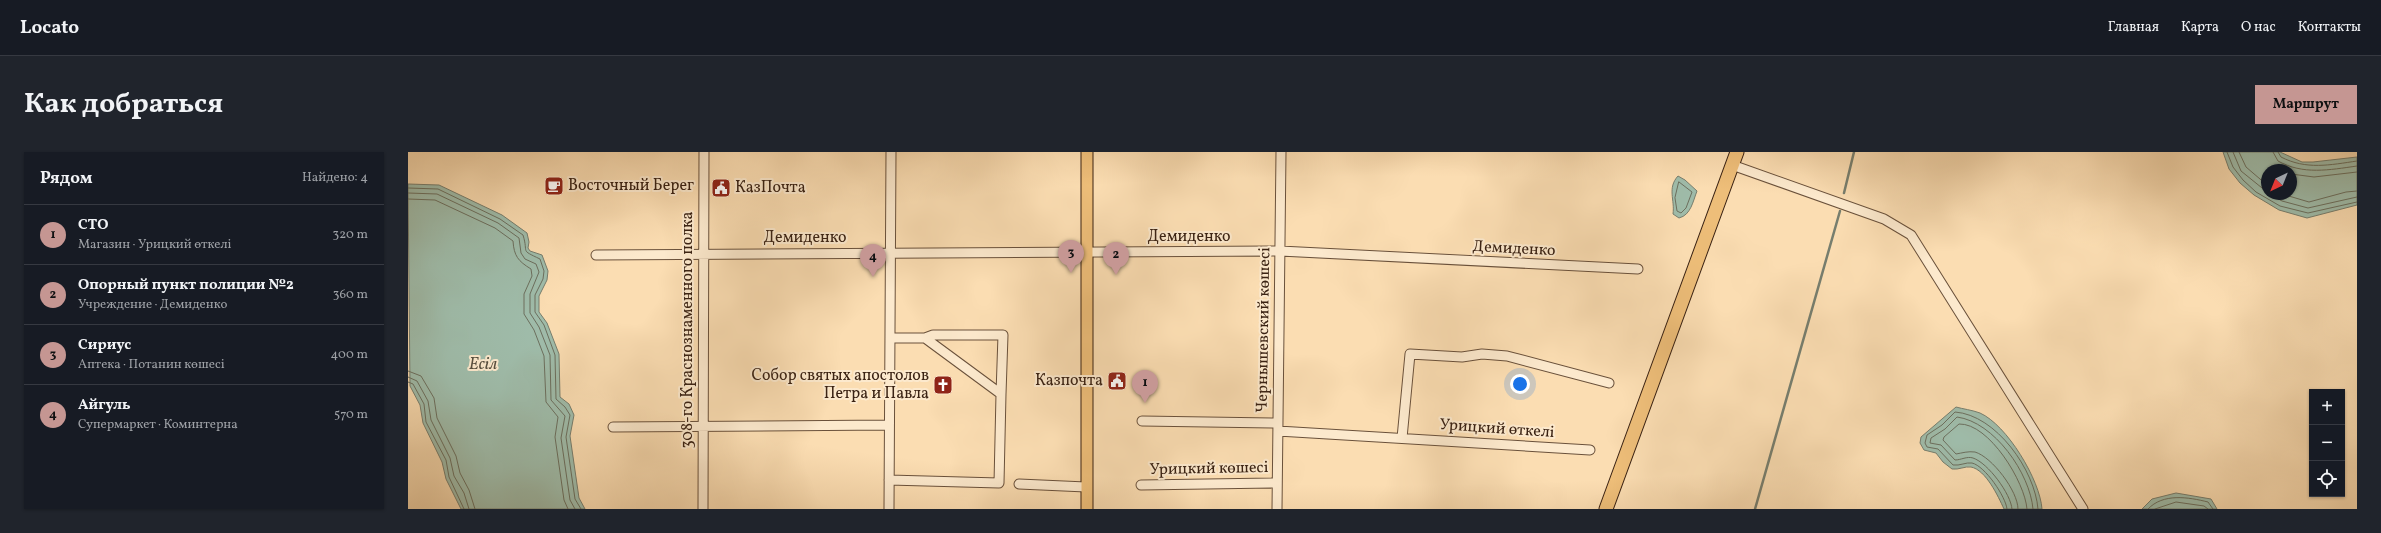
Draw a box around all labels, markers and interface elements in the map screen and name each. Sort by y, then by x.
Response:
text: Locato [20,15,79,41]
text: Главная [2108,18,2159,37]
text: Карта [2181,18,2219,37]
text: О нас [2241,18,2276,37]
text: Контакты [2298,18,2361,37]
text: Как добраться [24,85,223,124]
button: Маршрут [2255,85,2357,124]
north arrow [2261,164,2297,200]
text: Рядом [40,167,93,190]
text: Найдено: 4 [302,169,368,187]
cafe icon: Восточный Берег [543,175,565,197]
place label: Восточный Берег [568,175,694,197]
public building icon: КазПочта [710,177,732,199]
place label: КазПочта [735,177,806,199]
street label: 308-го Краснознаменного полка [677,211,699,449]
text: СТО [78,215,108,236]
text: 1 [50,226,56,244]
text: 320 m [333,226,368,244]
street label: Демиденко [1147,226,1231,248]
street label: Демиденко [763,227,847,249]
text: Магазин · Урицкий өткелі [78,236,232,254]
street label: Демиденко [1472,236,1556,262]
pin: 3 [1058,240,1084,273]
pin: 2 [1103,242,1129,275]
pin: 4 [860,244,886,277]
street label: Чернышевский көшесі [1252,247,1276,413]
text: Опорный пункт полиции №2 [78,275,294,296]
text: 2 [50,286,56,304]
text: 360 m [333,286,368,304]
text: Учреждение · Демиденко [78,296,227,314]
text: Сириус [78,335,131,356]
text: 3 [50,346,56,364]
text: 400 m [331,346,368,364]
water label: Есіл [469,353,497,376]
text: Аптека · Потанин көшесі [78,356,225,374]
place label: Собор святых апостолов Петра и Павла [752,365,929,405]
place label: Казпочта [1035,370,1103,392]
public building icon: Казпочта [1106,370,1128,392]
pin: 1 [1132,370,1158,403]
church icon: Собор святых апостолов Петра и Павла [932,374,954,396]
your location [1510,374,1530,394]
map controls [2309,389,2345,497]
button: + [2309,389,2345,425]
text: Айгуль [78,395,131,416]
text: 4 [49,406,57,424]
text: 570 m [334,406,368,424]
street label: Урицкий өткелі [1439,414,1555,444]
text: Супермаркет · Коминтерна [78,416,238,434]
button: − [2309,425,2345,461]
street label: Урицкий көшесі [1149,457,1269,481]
button: locate [2309,461,2345,497]

